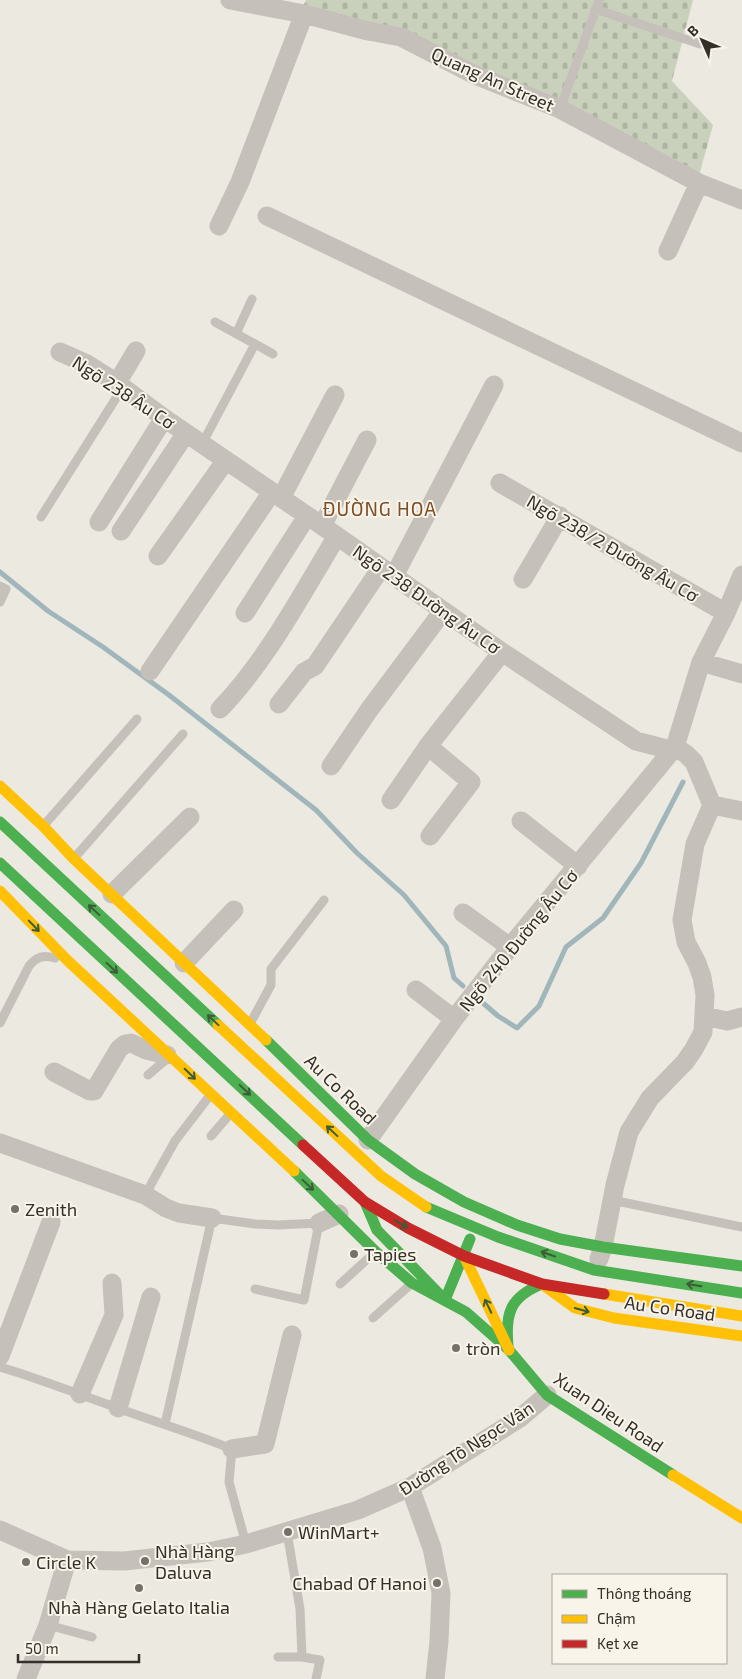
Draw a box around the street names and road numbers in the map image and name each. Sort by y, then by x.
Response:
street label: Quang An Street [428,42,558,116]
street label: Ngõ 238 Âu Cơ [69,351,180,434]
street label: Ngõ 238/2 Đường Âu Cơ [523,490,703,607]
street label: Ngõ 238 Đường Âu Cơ [349,540,506,659]
street label: Ngõ 240 Đường Âu Cơ [454,864,582,1015]
street label: Au Co Road [300,1049,382,1129]
street label: Au Co Road [623,1291,717,1325]
street label: Xuan Dieu Road [550,1367,668,1457]
street label: Đường Tô Ngọc Vân [395,1396,537,1500]

